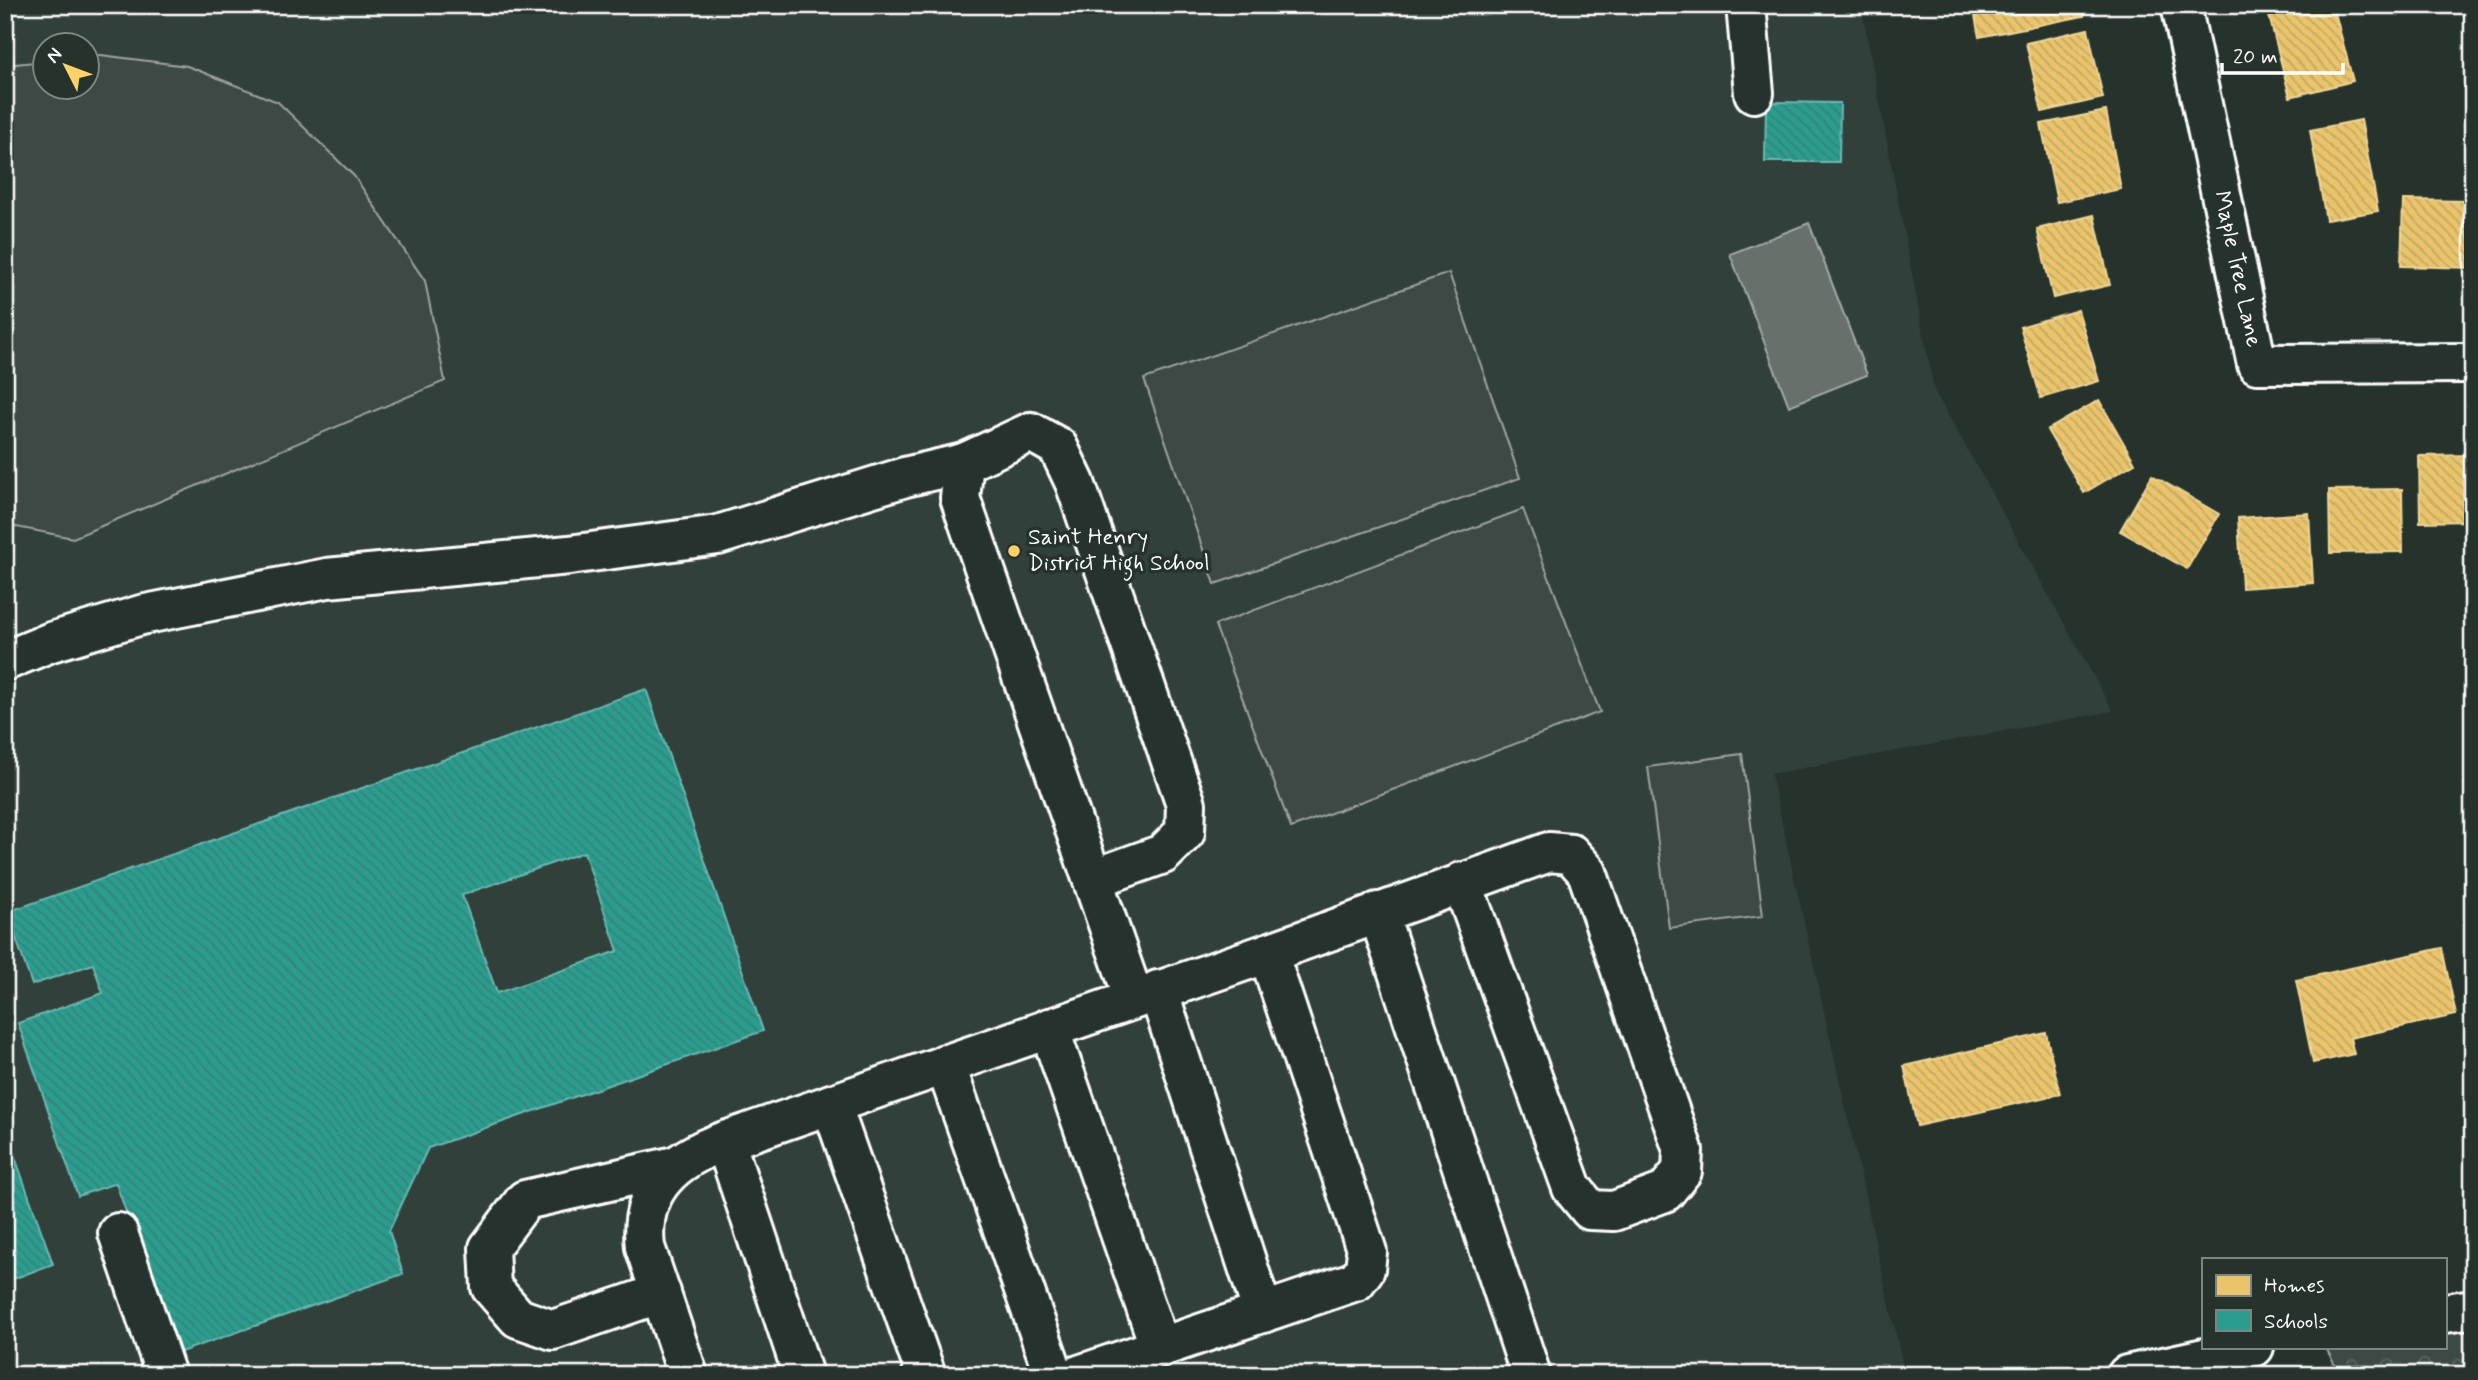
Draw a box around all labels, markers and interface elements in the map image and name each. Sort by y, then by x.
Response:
north arrow [32,32,102,102]
scale bar [2222,32,2343,76]
text: N [41,43,68,69]
text: 20 m [2233,43,2278,71]
street label: Maple Tree Lane [2206,188,2268,350]
place label: Saint Henry District High School [1028,523,1210,581]
marker: Saint Henry District High School [1006,543,1022,559]
legend [2202,1258,2446,1348]
text: Homes [2264,1272,2324,1300]
text: Schools [2264,1308,2328,1336]

